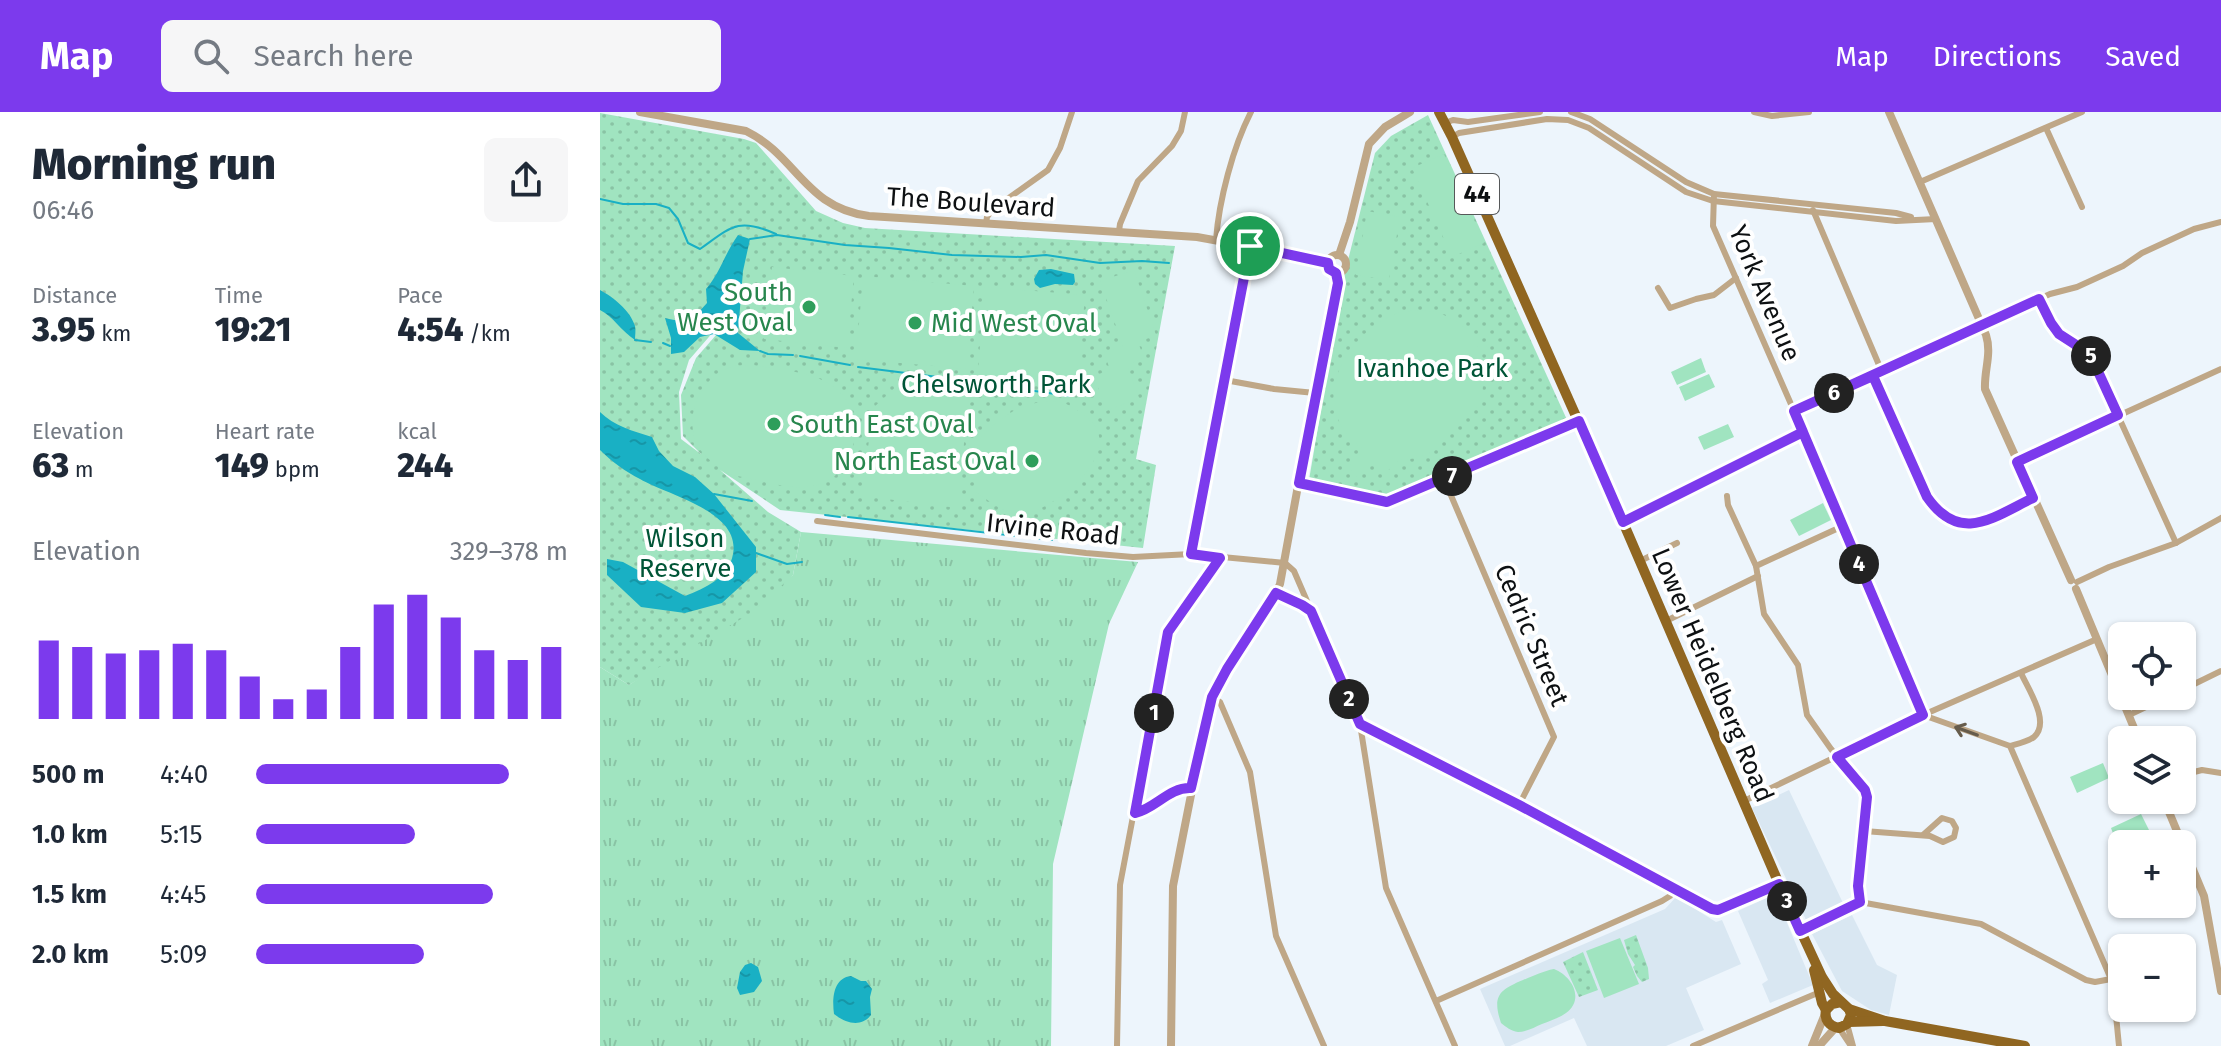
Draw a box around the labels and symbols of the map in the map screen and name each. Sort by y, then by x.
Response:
road number: 44 [1455,174,1499,214]
street label: The Boulevard [886,181,1056,224]
pin [1216,212,1284,280]
street label: York Avenue [1722,221,1807,366]
place label: South West Oval [677,277,793,338]
marker: South West Oval [800,298,818,316]
place label: Mid West Oval [931,308,1097,339]
marker: Mid West Oval [906,314,924,332]
pin: 5 [2071,336,2111,376]
park label: Ivanhoe Park [1356,353,1509,384]
park label: Chelsworth Park [901,369,1092,400]
pin: 6 [1814,373,1854,413]
place label: South East Oval [790,409,974,440]
marker: South East Oval [765,415,783,433]
place label: North East Oval [834,446,1016,477]
marker: North East Oval [1023,452,1041,470]
pin: 7 [1432,456,1472,496]
street label: Irvine Road [985,507,1121,552]
park label: Wilson Reserve [639,523,731,584]
street label: Lower Heidelberg Road [1645,543,1780,807]
pin: 4 [1839,544,1879,584]
street label: Cedric Street [1488,560,1576,711]
pin: 2 [1329,679,1369,719]
pin: 1 [1134,693,1174,733]
one-way arrow [1954,722,1979,737]
pin: 3 [1767,881,1807,921]

